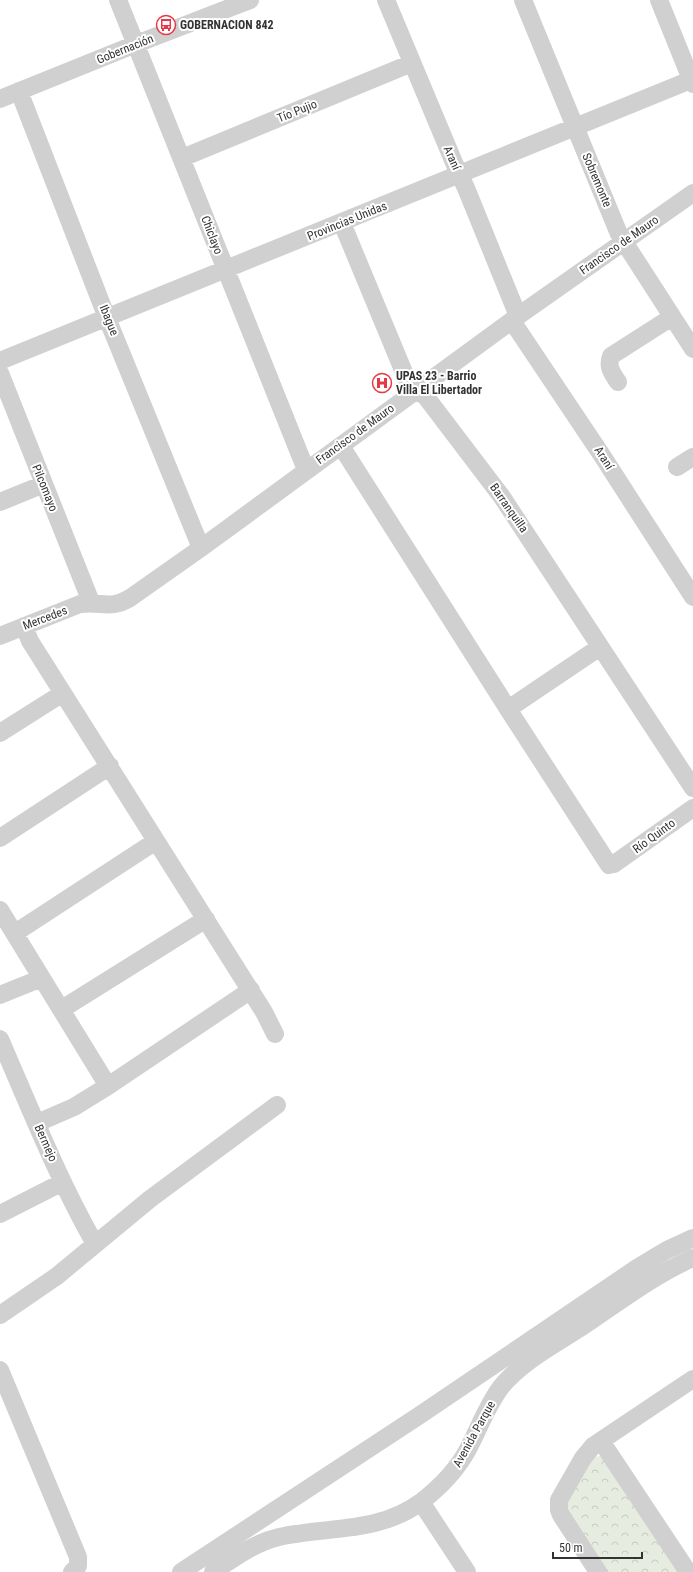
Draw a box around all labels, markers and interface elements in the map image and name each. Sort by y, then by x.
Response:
bus stop icon: GOBERNACION 842 [155,14,177,36]
place label: GOBERNACION 842 [180,18,274,32]
street label: Gobernación [95,31,156,67]
street label: Tío Pujio [275,97,319,125]
street label: Araní [441,144,464,173]
street label: Sobremonte [579,151,615,209]
street label: Provincias Unidas [305,199,389,243]
street label: Francisco de Mauro [577,213,661,277]
street label: Chiclayo [198,214,226,256]
street label: Ibague [97,303,122,338]
place label: UPAS 23 - Barrio Villa El Libertador [396,369,482,397]
hospital icon: UPAS 23 - Barrio Villa El Libertador [371,372,393,394]
street label: Francisco de Mauro [313,401,397,467]
street label: Araní [591,444,617,473]
street label: Pilcomayo [29,462,61,514]
street label: Barranquilla [487,481,531,535]
street label: Mercedes [21,603,69,633]
street label: Río Quinto [630,816,678,856]
street label: Bermejo [32,1122,60,1164]
street label: Avenida Parque [450,1398,498,1470]
scale bar [553,1534,642,1560]
text: 50 m [559,1541,583,1555]

